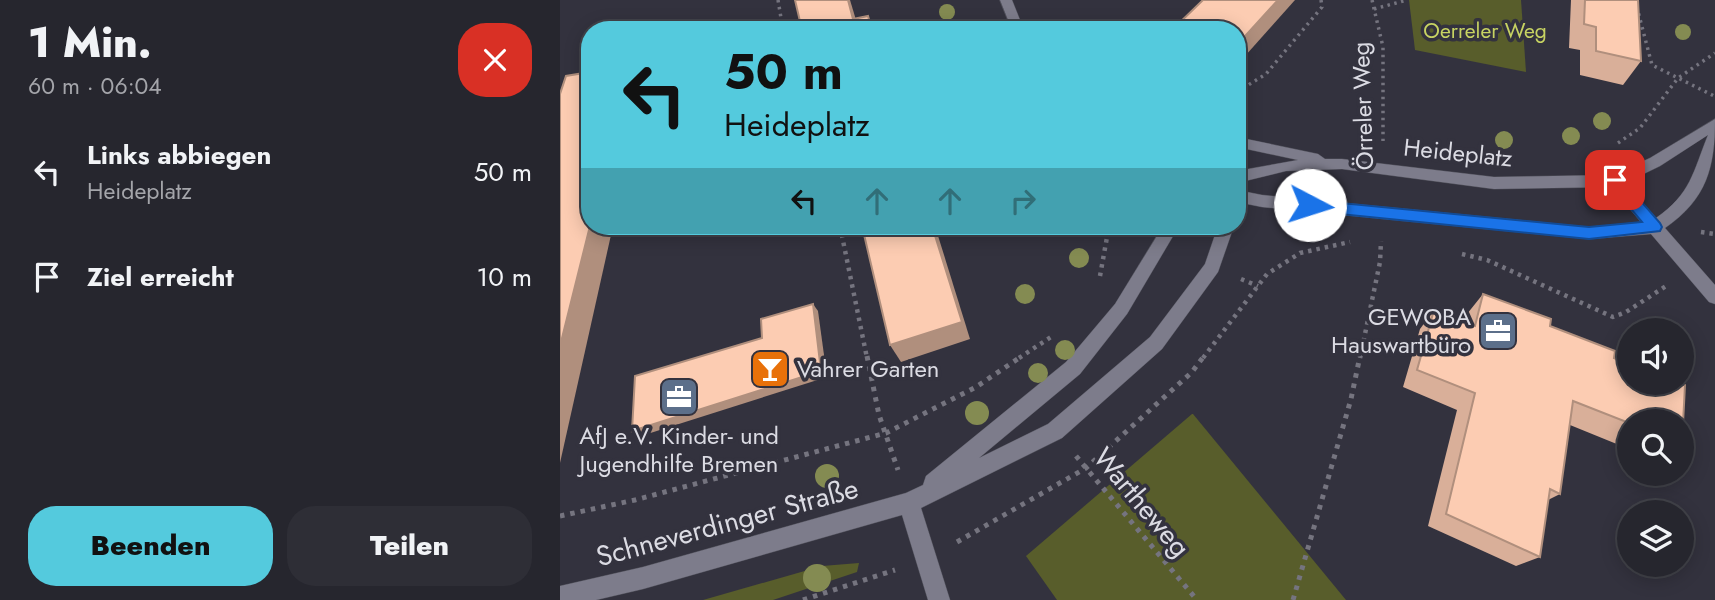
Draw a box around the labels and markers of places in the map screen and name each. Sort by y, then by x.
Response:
pin [1585,150,1645,210]
place label: GEWOBA Hauswartbüro [1331,299,1471,362]
office icon: GEWOBA Hauswartbüro [1477,310,1519,352]
bar icon: Vahrer Garten [749,348,791,390]
place label: Vahrer Garten [797,351,939,386]
office icon: AfJ e.V. Kinder- und Jugendhilfe Bremen [658,376,700,418]
place label: AfJ e.V. Kinder- und Jugendhilfe Bremen [577,418,779,481]

